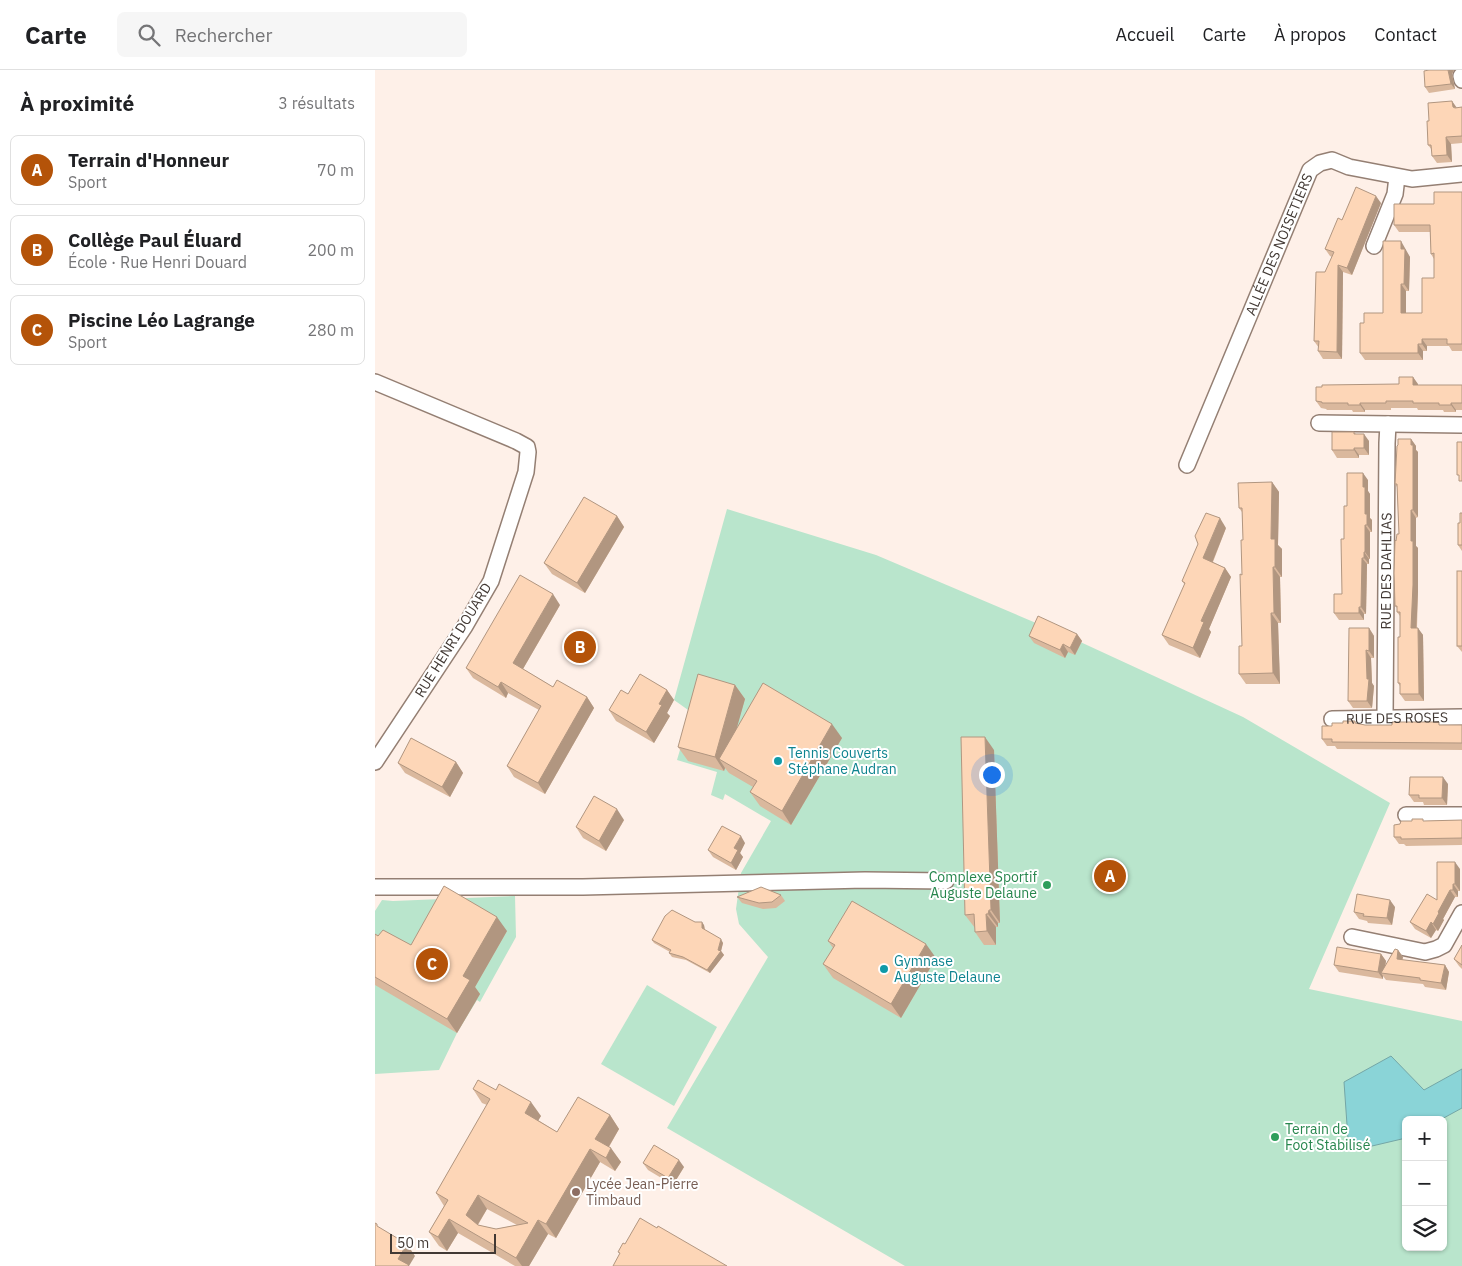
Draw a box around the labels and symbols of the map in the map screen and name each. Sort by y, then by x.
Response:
street label: ALLÉE DES NOISETIERS [1241,171,1317,318]
street label: RUE DES DAHLIAS [1377,513,1395,629]
street label: RUE HENRI DOUARD [411,579,495,701]
pin: B [564,628,596,666]
street label: RUE DES ROSES [1346,708,1448,728]
place label: Tennis Couverts Stéphane Audran [788,744,897,778]
marker: Tennis Couverts Stéphane Audran [772,755,784,767]
your location [979,762,1005,788]
pin: A [1094,857,1126,895]
place label: Complexe Sportif Auguste Delaune [929,868,1037,902]
marker: Complexe Sportif Auguste Delaune [1041,879,1053,891]
pin: C [416,945,448,983]
place label: Gymnase Auguste Delaune [894,952,1001,986]
marker: Gymnase Auguste Delaune [878,963,890,975]
place label: Terrain de Foot Stabilisé [1285,1120,1371,1154]
marker: Terrain de Foot Stabilisé [1269,1131,1281,1143]
place label: Lycée Jean-Pierre Timbaud [586,1175,699,1209]
marker: Lycée Jean-Pierre Timbaud [570,1186,582,1198]
scale bar [390,1231,496,1254]

